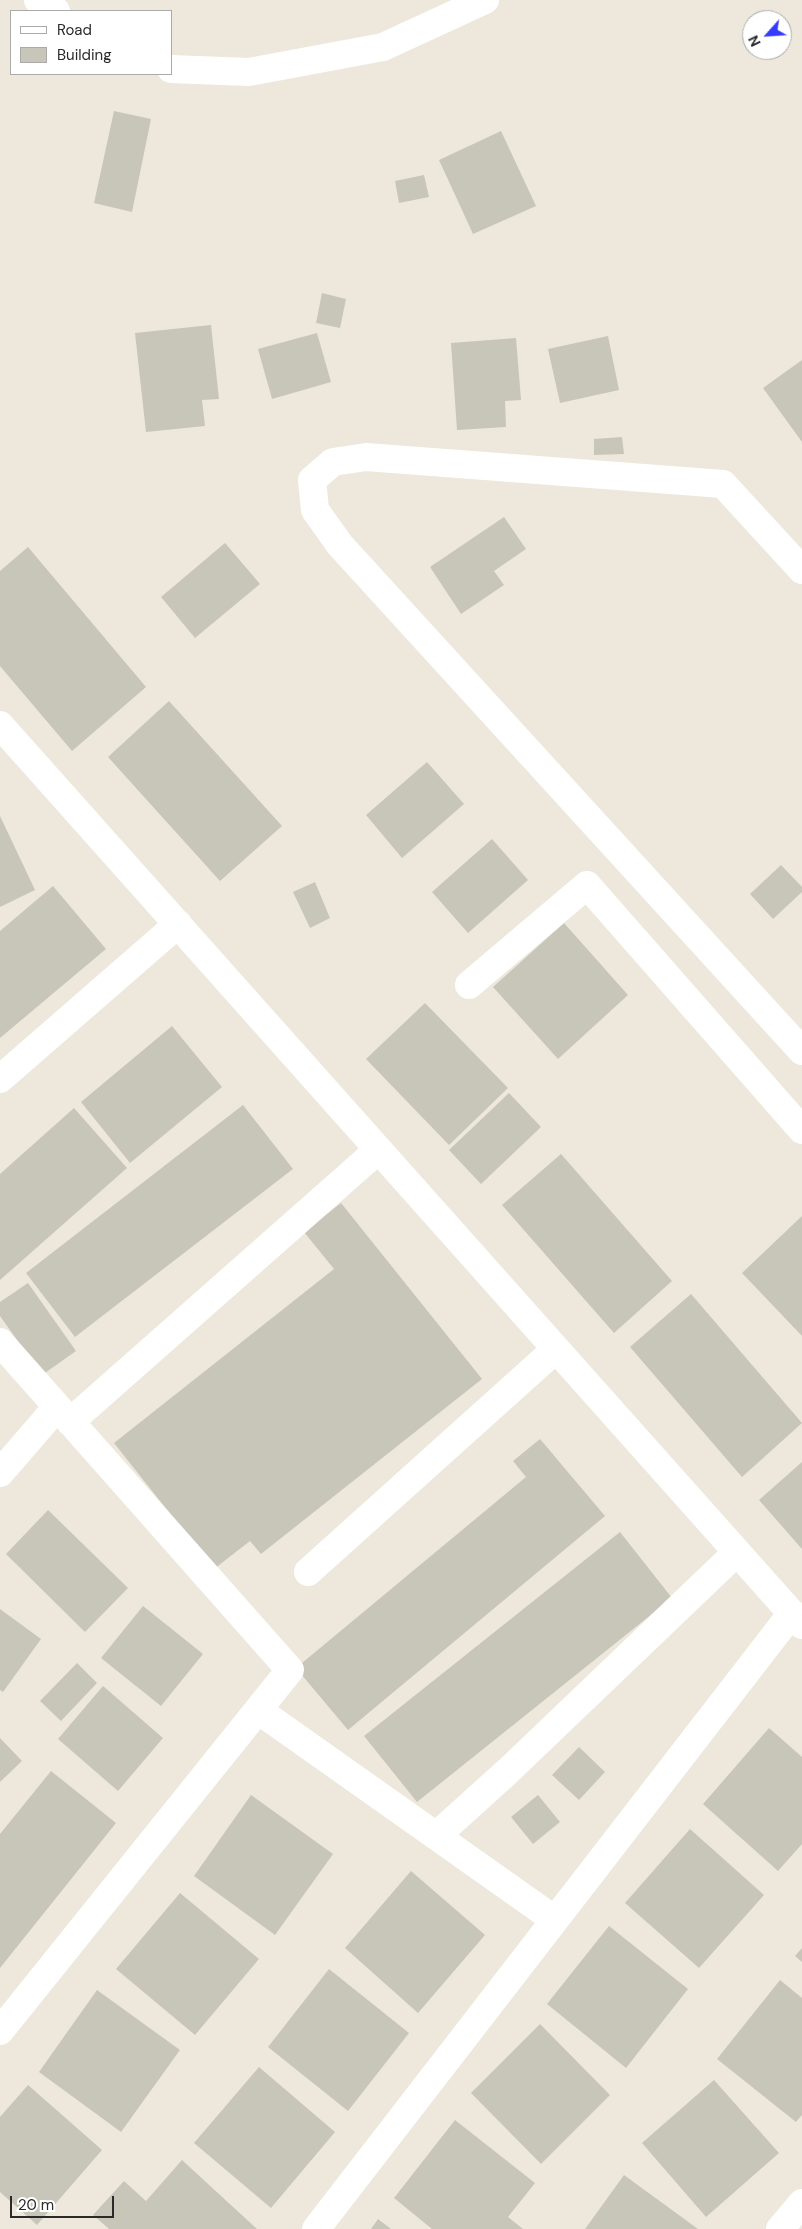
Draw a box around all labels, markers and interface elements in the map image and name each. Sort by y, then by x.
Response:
legend [10,10,172,75]
north arrow [742,10,792,60]
text: Road [57,20,92,40]
text: N [744,33,765,50]
text: Building [57,45,112,65]
scale bar [12,2186,116,2218]
text: 20 m [18,2195,54,2215]

